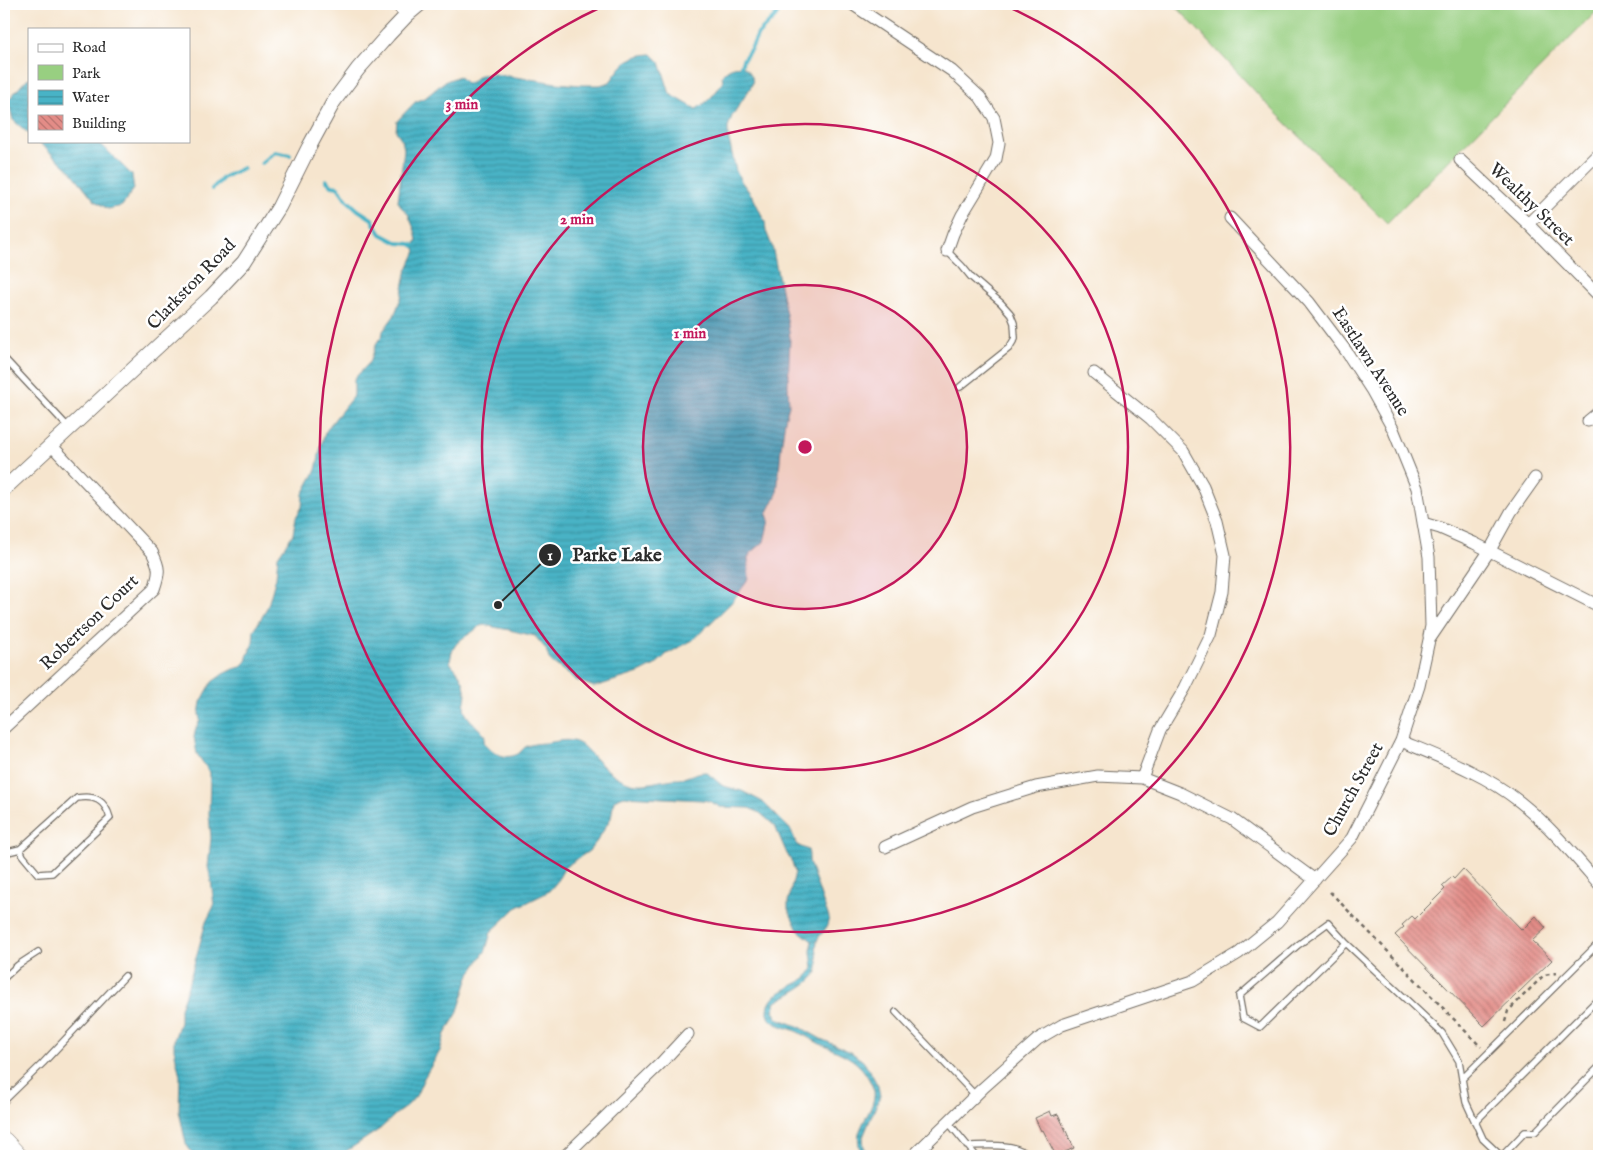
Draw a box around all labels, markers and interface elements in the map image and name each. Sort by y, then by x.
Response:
legend [28,28,190,142]
text: Road [72,38,107,57]
text: Park [72,64,102,83]
text: Water [72,88,110,107]
text: 3 min [446,95,478,114]
text: Building [72,114,127,133]
street label: Wealthy Street [1483,158,1579,252]
text: 2 min [560,210,594,229]
street label: Clarkston Road [143,234,242,335]
street label: Eastlawn Avenue [1326,303,1414,421]
text: 1 min [674,324,706,343]
centre of rings [796,438,814,456]
callout: Parke Lake [538,538,672,572]
text: Parke Lake [572,544,662,568]
text: 1 [547,546,553,565]
street label: Robertson Court [36,570,144,676]
street label: Church Street [1319,739,1389,841]

